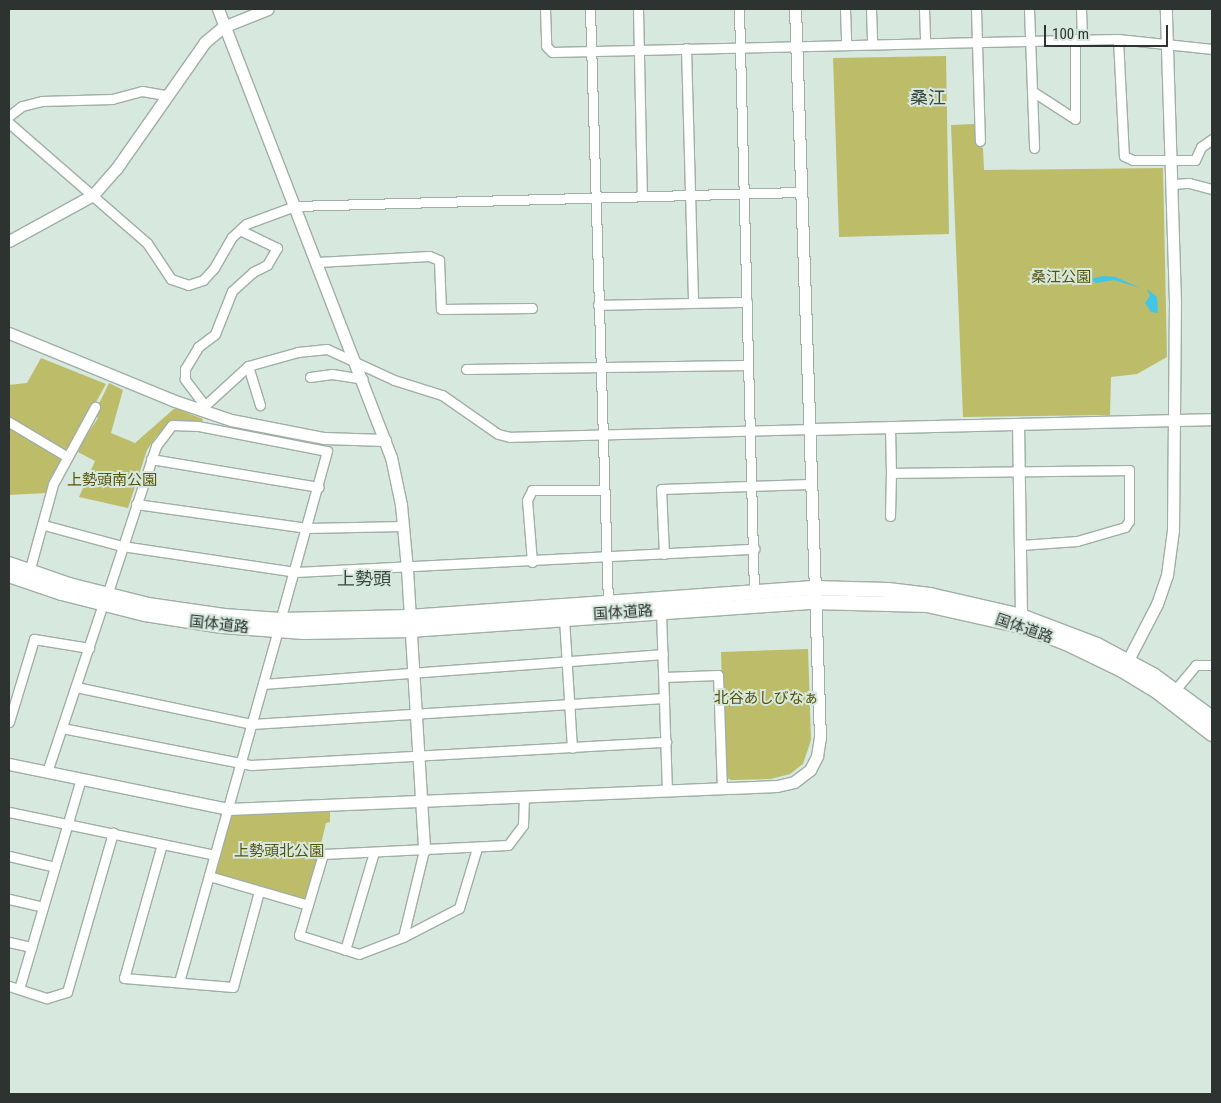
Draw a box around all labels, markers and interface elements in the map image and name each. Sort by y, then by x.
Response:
scale bar [1046,15,1170,47]
text: 100 m [1052,25,1089,43]
district label: 桑江 [910,87,946,109]
park label: 桑江公園 [1031,269,1091,287]
park label: 上勢頭南公園 [67,472,157,490]
district label: 上勢頭 [337,568,391,590]
street label: 国体道路 [592,602,654,624]
street label: 国体道路 [993,611,1055,647]
street label: 国体道路 [188,613,250,637]
park label: 北谷あしびなぁ [714,690,818,708]
park label: 上勢頭北公園 [234,843,324,861]

